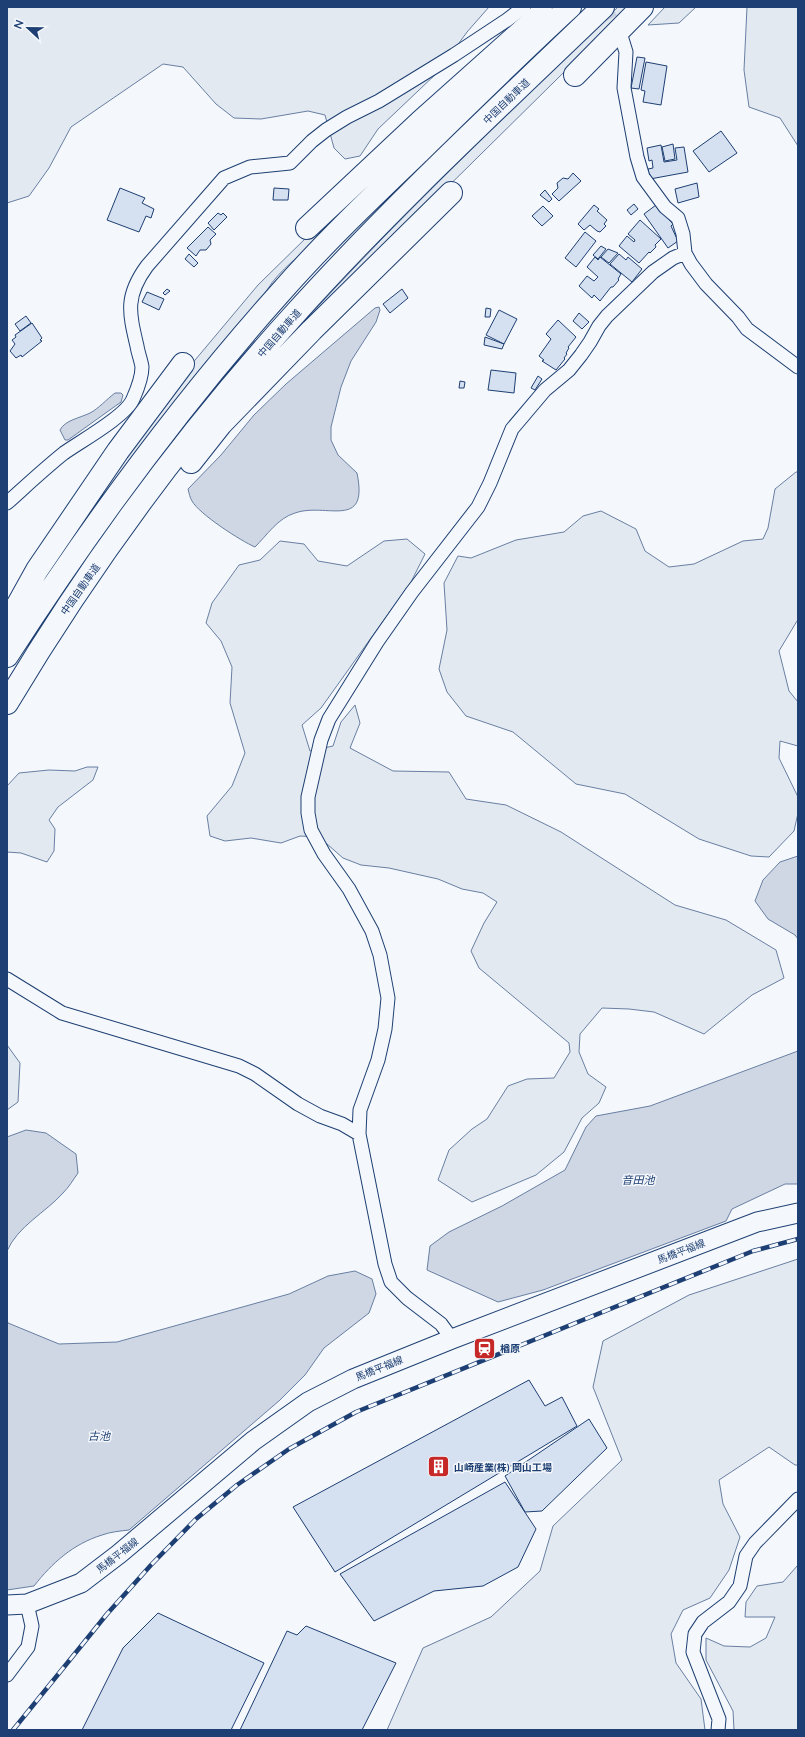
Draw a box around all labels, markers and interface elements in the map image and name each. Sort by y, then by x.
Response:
north arrow [8,8,48,48]
text: N [11,18,26,30]
street label: 中国自動車道 [480,76,532,126]
street label: 中国自動車道 [255,306,303,360]
street label: 中国自動車道 [58,561,102,617]
water label: 音田池 [622,1173,655,1186]
street label: 馬橋平福線 [656,1236,706,1266]
station icon: 楢原 [472,1335,498,1361]
place label: 楢原 [500,1342,520,1354]
street label: 馬橋平福線 [354,1353,404,1383]
water label: 古池 [88,1429,111,1442]
building icon: 山崎産業(株) 岡山工場 [426,1454,452,1480]
place label: 山崎産業(株) 岡山工場 [454,1461,552,1473]
street label: 馬橋平福線 [94,1535,140,1575]

